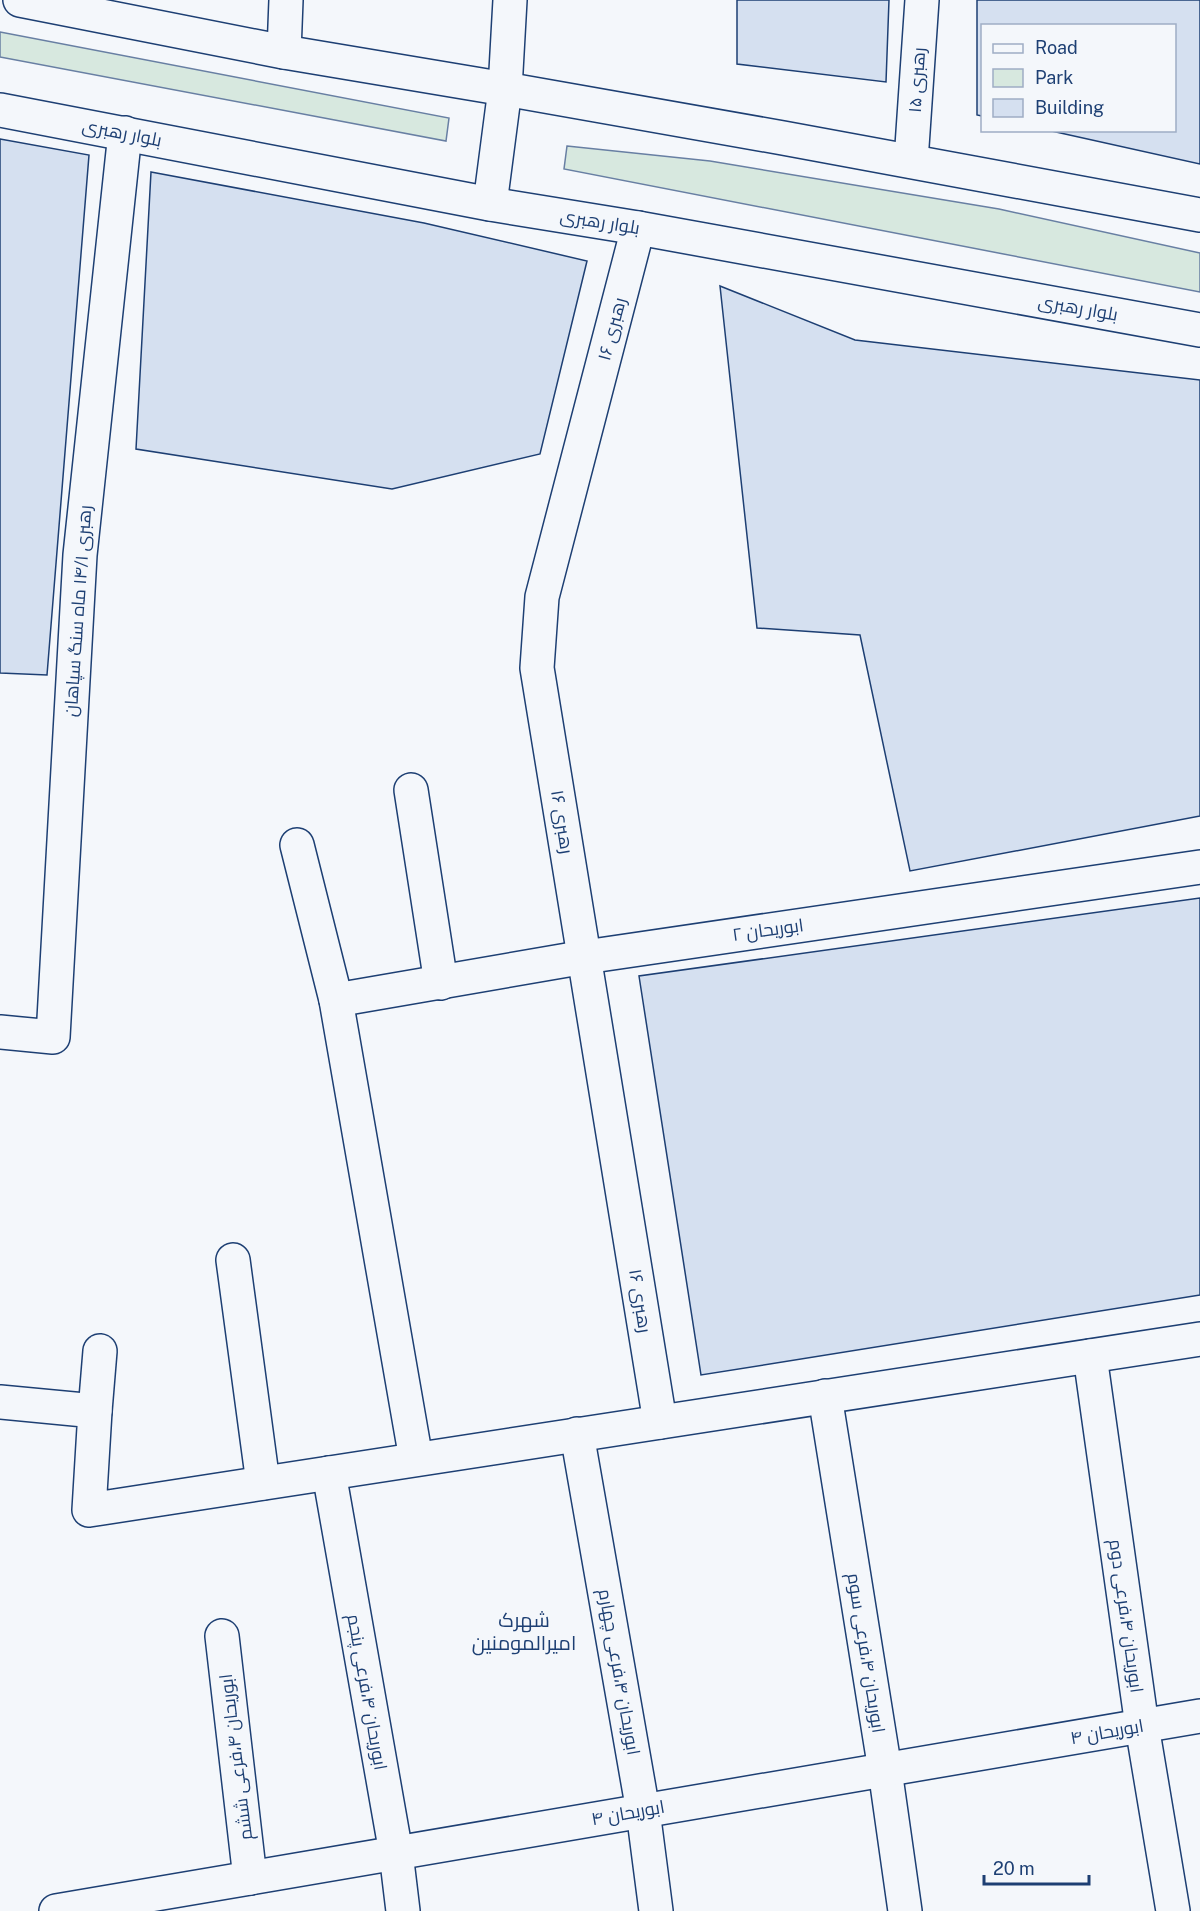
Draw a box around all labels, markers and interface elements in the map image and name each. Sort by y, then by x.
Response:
legend [981,24,1176,132]
text: Road [1035,37,1078,58]
street label: رهبری ۱۵ [904,46,930,114]
text: Park [1035,67,1073,88]
text: Building [1035,97,1104,118]
street label: بلوار رهبری [80,115,164,151]
street label: بلوار رهبری [558,205,642,239]
street label: بلوار رهبری [1036,290,1120,326]
street label: رهبری ۱۶ [593,295,631,363]
street label: رهبری ۱۴/۱ ماه سنگ سپاهان [60,504,96,718]
street label: رهبری ۱۶ [546,788,578,856]
street label: ابوریحان ۲ [731,914,805,946]
street label: رهبری ۱۶ [624,1267,656,1335]
street label: ابوریحان ۴،فرعی دوم [1103,1538,1148,1694]
street label: ابوریحان ۴،فرعی سوم [841,1571,890,1735]
street label: ابوریحان ۴،فرعی چهارم [593,1587,644,1757]
district label: شهرک امیرالمومنین [472,1608,576,1656]
street label: ابوریحان ۴،فرعی پنجم [341,1612,392,1772]
street label: ابوریحان ۴،فرعی ششم [215,1672,258,1842]
street label: ابوریحان ۴ [1069,1715,1145,1749]
street label: ابوریحان ۴ [590,1796,666,1830]
scale bar [984,1848,1089,1886]
text: 20 m [993,1858,1035,1879]

